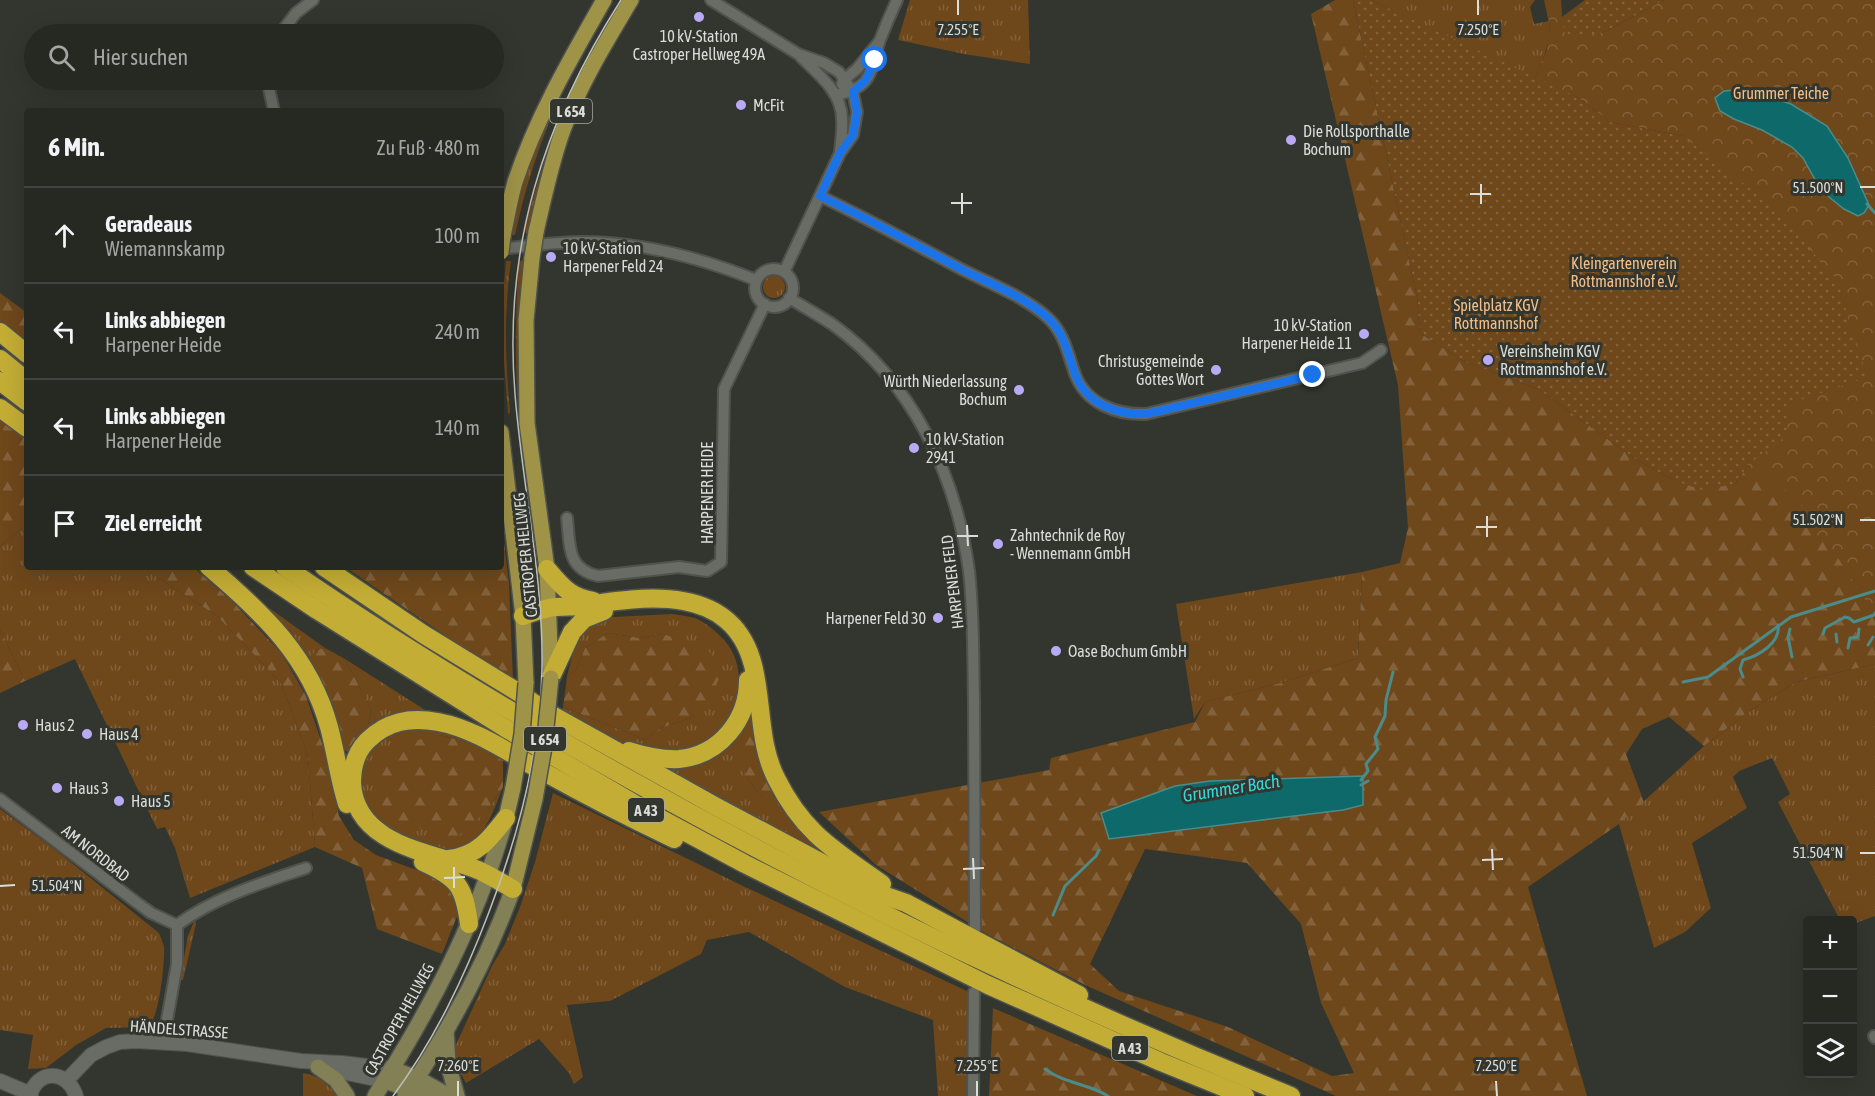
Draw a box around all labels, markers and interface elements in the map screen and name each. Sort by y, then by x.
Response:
marker: 10 kV-Station Castroper Hellweg 49A [692,10,706,24]
text: 7.255°E [937,21,979,38]
text: 7.250°E [1457,21,1499,38]
search box [24,24,504,90]
place label: 10 kV-Station Castroper Hellweg 49A [633,27,765,64]
icon: search [45,41,78,74]
text: Hier suchen [93,44,188,70]
route start [861,46,887,72]
park label: Grummer Teiche [1733,84,1829,102]
place label: McFit [753,96,785,114]
marker: McFit [734,98,748,112]
road number: L 654 [550,99,592,123]
place label: Die Rollsporthalle Bochum [1303,122,1410,158]
text: 6 Min. [48,132,104,162]
marker: Die Rollsporthalle Bochum [1284,133,1298,147]
text: Zu Fuß · 480 m [377,136,480,159]
text: 51.500°N [1793,179,1843,196]
text: Geradeaus [105,211,192,237]
icon: ahead [48,219,81,252]
text: 100 m [435,224,480,247]
text: Wiemannskamp [105,237,225,260]
place label: 10 kV-Station Harpener Feld 24 [563,239,664,276]
marker: 10 kV-Station Harpener Feld 24 [544,250,558,264]
park label: Kleingartenverein Rottmannshof e.V. [1571,254,1678,290]
park label: Spielplatz KGV Rottmannshof [1454,296,1539,332]
text: Links abbiegen [105,307,226,333]
icon: left [48,315,81,348]
place label: 10 kV-Station Harpener Heide 11 [1241,316,1352,353]
text: 240 m [435,320,480,343]
marker: 10 kV-Station Harpener Heide 11 [1357,327,1371,341]
text: Harpener Heide [105,333,222,356]
place label: Vereinsheim KGV Rottmannshof e.V. [1500,342,1607,378]
place label: Christusgemeinde Gottes Wort [1098,352,1204,388]
marker: Vereinsheim KGV Rottmannshof e.V. [1481,353,1495,367]
route end [1299,361,1325,387]
marker: Christusgemeinde Gottes Wort [1209,363,1223,377]
place label: Würth Niederlassung Bochum [884,372,1007,408]
marker: Würth Niederlassung Bochum [1012,383,1026,397]
text: Links abbiegen [105,403,226,429]
icon: left [48,411,81,444]
text: 140 m [435,416,480,439]
text: Harpener Heide [105,429,222,452]
place label: 10 kV-Station 2941 [926,430,1004,466]
marker: 10 kV-Station 2941 [907,441,921,455]
street label: HARPENER HEIDE [698,442,716,544]
street label: CASTROPER HELLWEG [509,492,541,618]
icon: arrive [48,507,81,540]
text: Ziel erreicht [105,510,202,536]
text: 51.502°N [1793,511,1843,528]
place label: Zahntechnik de Roy - Wennemann GmbH [1010,526,1131,562]
street label: HARPENER FELD [937,534,967,630]
marker: Zahntechnik de Roy - Wennemann GmbH [991,537,1005,551]
place label: Harpener Feld 30 [825,609,926,628]
marker: Harpener Feld 30 [931,611,945,625]
place label: Oase Bochum GmbH [1068,642,1187,660]
marker: Oase Bochum GmbH [1049,644,1063,658]
place label: Haus 2 [35,716,75,734]
marker: Haus 2 [16,718,30,732]
place label: Haus 4 [99,725,139,743]
marker: Haus 4 [80,727,94,741]
road number: L 654 [524,727,566,751]
water label: Grummer Bach [1181,770,1281,806]
place label: Haus 3 [69,779,109,797]
marker: Haus 3 [50,781,64,795]
place label: Haus 5 [131,792,171,810]
marker: Haus 5 [112,794,126,808]
road number: A 43 [628,798,664,822]
street label: AM NORDBAD [59,821,133,885]
text: 51.504°N [1793,844,1843,861]
text: 51.504°N [32,877,82,894]
map controls [1803,916,1857,1078]
button: + [1803,916,1857,970]
street label: CASTROPER HELLWEG [361,960,437,1078]
button: − [1803,970,1857,1024]
street label: HÄNDELSTRASSE [129,1017,229,1041]
button: layers [1803,1024,1857,1078]
road number: A 43 [1112,1036,1148,1060]
text: 7.260°E [437,1057,479,1074]
text: 7.255°E [956,1057,998,1074]
text: 7.250°E [1475,1057,1517,1074]

